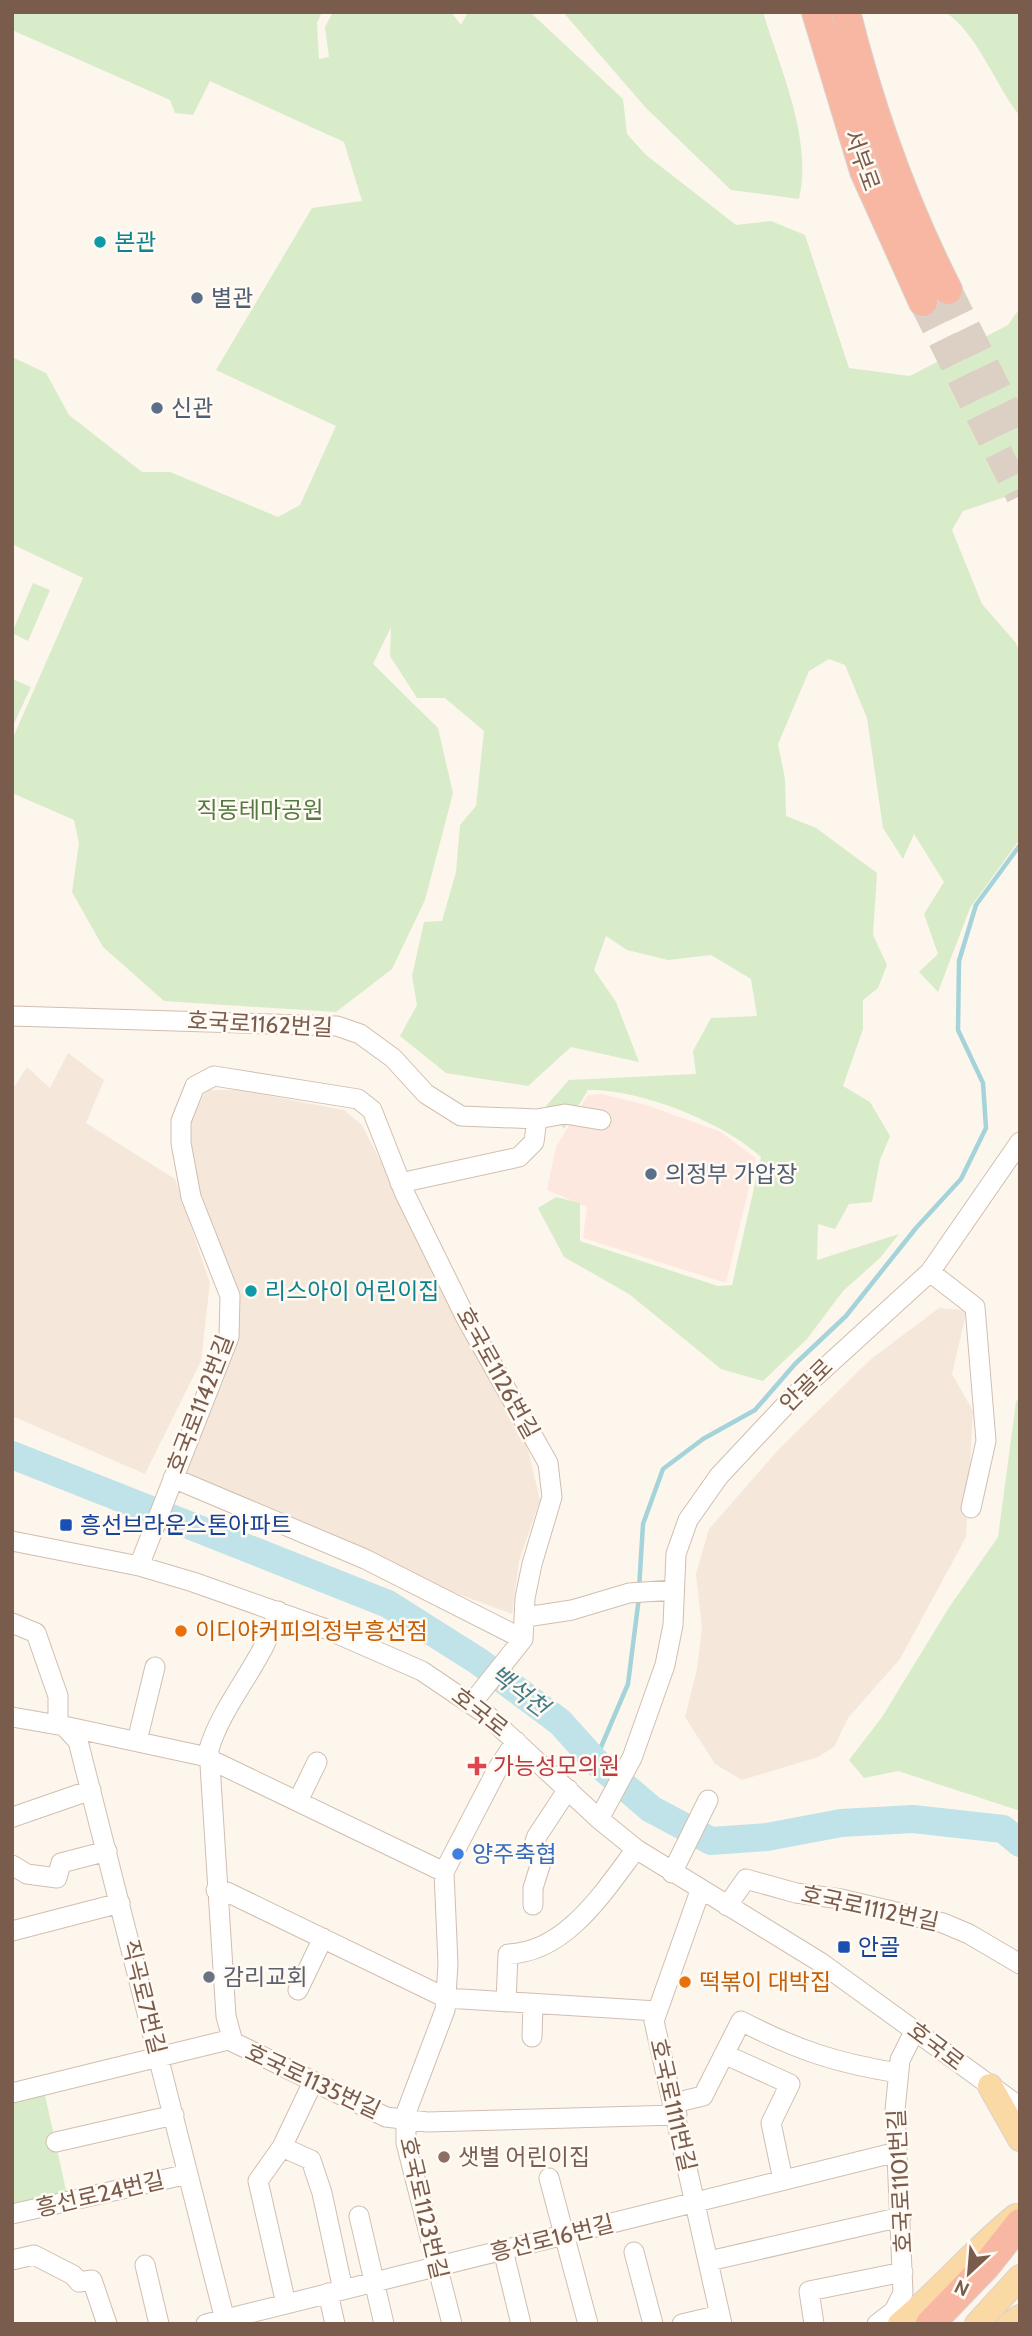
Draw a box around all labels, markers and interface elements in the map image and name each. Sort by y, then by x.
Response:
street label: 서부로 [838,125,886,195]
place label: 본관 [114,228,156,256]
marker: 본관 [92,234,108,250]
place label: 별관 [211,284,253,312]
marker: 별관 [189,290,205,306]
place label: 신관 [171,394,213,422]
marker: 신관 [149,400,165,416]
park label: 직동테마공원 [197,796,323,824]
street label: 호국로1162번길 [186,1006,334,1042]
place label: 의정부 가압장 [665,1160,797,1188]
marker: 의정부 가압장 [643,1166,659,1182]
place label: 리스아이 어린이집 [265,1277,439,1305]
marker: 리스아이 어린이집 [243,1283,259,1299]
street label: 호국로1126번길 [450,1302,546,1444]
street label: 호국로1142번길 [161,1331,239,1477]
street label: 안골로 [774,1353,838,1417]
place label: 흥선브라운스톤아파트 [80,1511,292,1539]
marker: 흥선브라운스톤아파트 [58,1517,74,1533]
place label: 이디야커피의정부흥선점 [195,1617,428,1645]
marker: 이디야커피의정부흥선점 [173,1623,189,1639]
water label: 백석천 [484,1659,557,1724]
street label: 호국로 [446,1681,514,1743]
place label: 가능성모의원 [493,1752,620,1780]
marker: 가능성모의원 [467,1756,487,1776]
place label: 양주축협 [472,1840,557,1868]
marker: 양주축협 [450,1846,466,1862]
street label: 호국로1112번길 [798,1880,942,1936]
place label: 안골 [858,1933,900,1961]
street label: 직곡로7번길 [116,1937,172,2057]
marker: 안골 [836,1939,852,1955]
place label: 감리교회 [223,1963,308,1991]
place label: 떡볶이 대박집 [699,1968,831,1996]
marker: 감리교회 [201,1969,217,1985]
marker: 떡볶이 대박집 [677,1974,693,1990]
street label: 호국로 [902,2016,970,2076]
street label: 호국로1111번길 [644,2036,702,2174]
street label: 호국로1135번길 [241,2038,385,2124]
street label: 호국로1101번길 [882,2108,918,2254]
street label: 호국로1123번길 [394,2134,454,2282]
place label: 샛별 어린이집 [458,2143,590,2171]
marker: 샛별 어린이집 [436,2149,452,2165]
street label: 흥선로24번길 [33,2166,167,2222]
street label: 흥선로16번길 [487,2209,617,2267]
north arrow [934,2238,1004,2308]
text: N [951,2275,973,2301]

